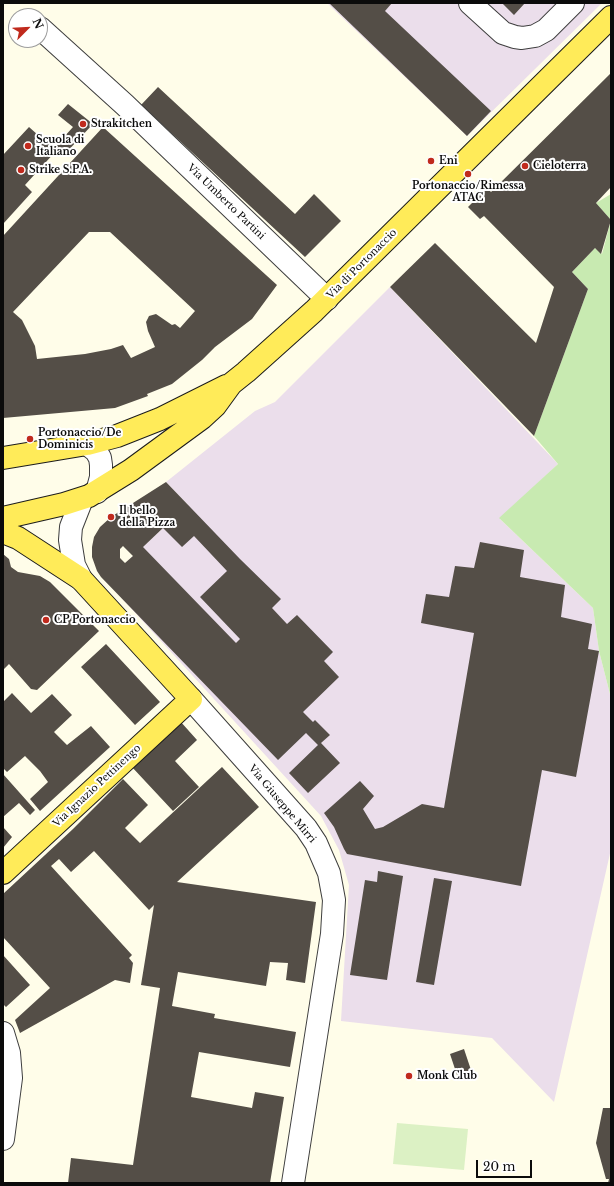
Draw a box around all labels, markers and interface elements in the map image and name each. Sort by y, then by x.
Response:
north arrow [8,8,48,48]
text: N [30,16,47,31]
place label: Strakitchen [91,118,152,130]
marker: Strakitchen [78,119,88,129]
place label: Scuola di Italiano [36,134,84,158]
marker: Scuola di Italiano [23,141,33,151]
place label: Eni [439,155,458,167]
marker: Eni [426,156,436,166]
place label: Cieloterra [533,160,586,172]
marker: Cieloterra [520,161,530,171]
street label: Via Umberto Partini [185,162,267,242]
place label: Strike S.P.A. [29,164,92,176]
marker: Strike S.P.A. [16,165,26,175]
marker: Portonaccio/Rimessa ATAC [463,169,473,179]
place label: Portonaccio/Rimessa ATAC [412,180,524,204]
street label: Via di Portonaccio [325,227,399,301]
place label: Portonaccio/De Dominicis [38,427,121,450]
marker: Portonaccio/De Dominicis [25,434,35,444]
place label: Il bello della Pizza [119,505,175,528]
marker: Il bello della Pizza [106,512,116,522]
place label: CP Portonaccio [54,614,135,626]
marker: CP Portonaccio [41,615,51,625]
street label: Via Ignazio Pettinengo [51,742,143,830]
street label: Via Giuseppe Mirri [246,763,318,845]
place label: Monk Club [417,1070,477,1082]
marker: Monk Club [404,1071,414,1081]
scale bar [478,1152,534,1178]
text: 20 m [483,1159,515,1174]

